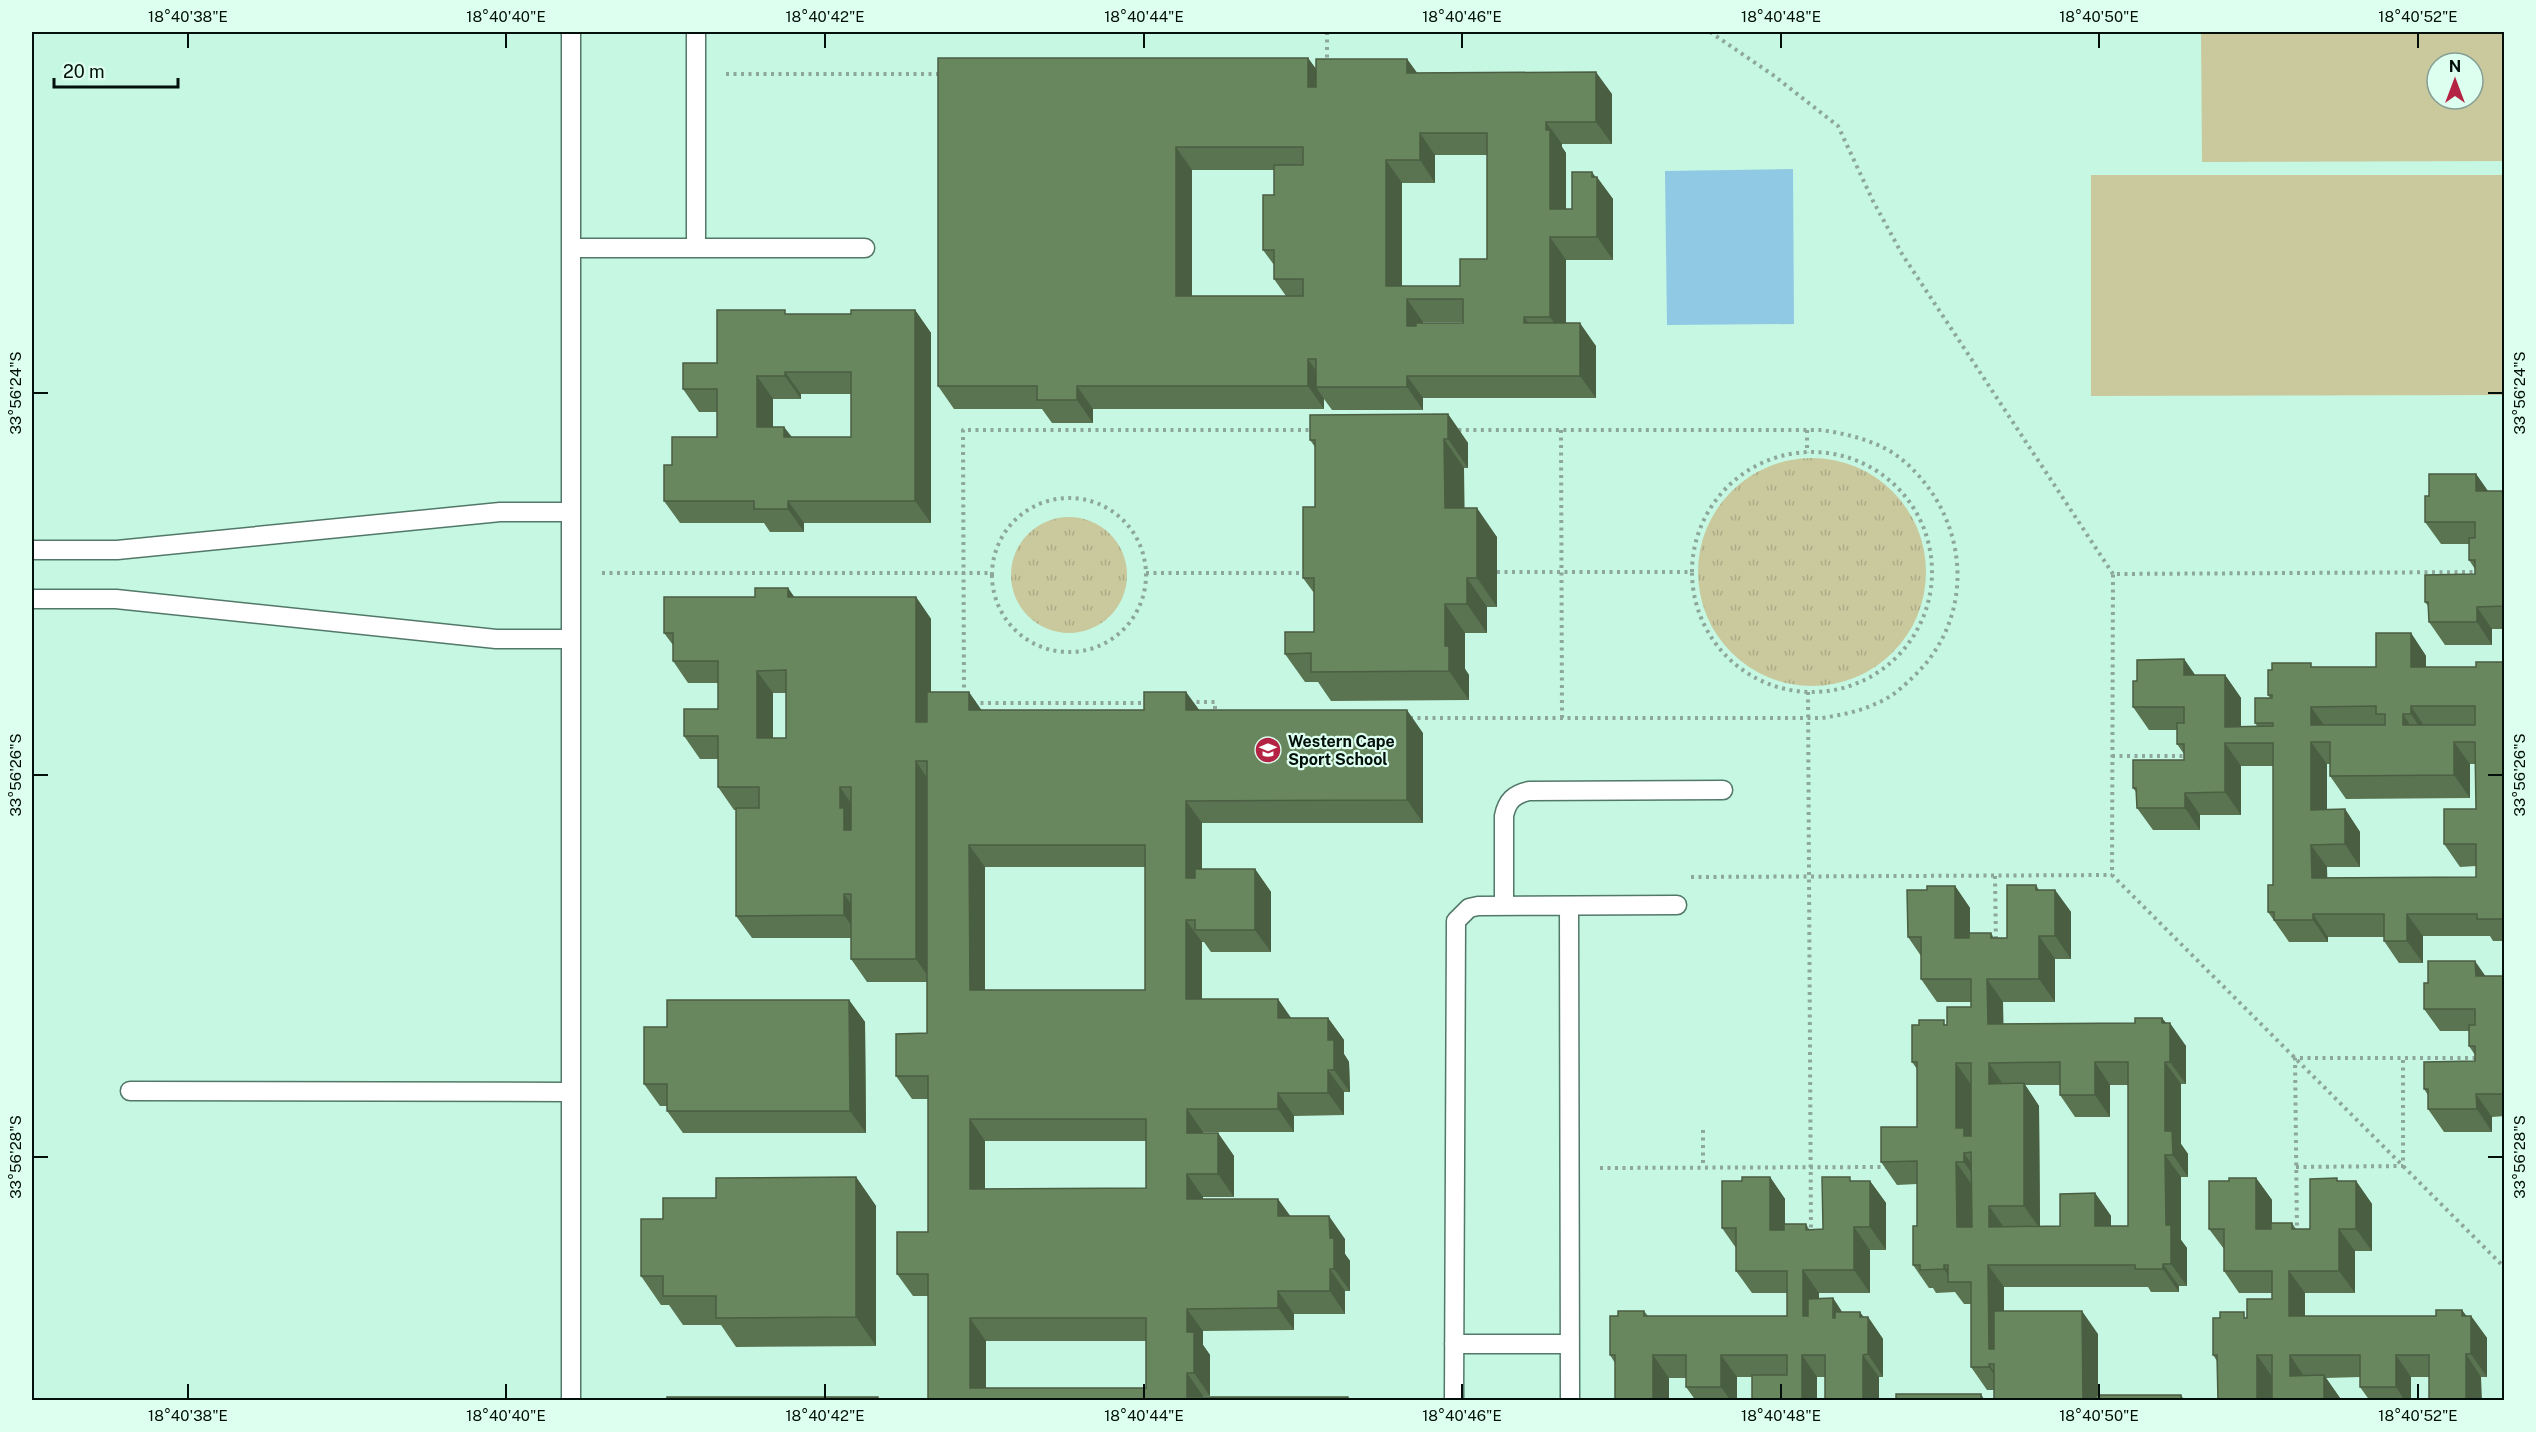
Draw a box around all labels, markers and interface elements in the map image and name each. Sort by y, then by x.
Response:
text: 18°40'38"E [148,8,228,25]
text: 18°40'40"E [466,8,546,25]
text: 18°40'42"E [785,8,865,25]
text: 18°40'44"E [1104,8,1184,25]
text: 18°40'46"E [1422,8,1502,25]
text: 18°40'48"E [1741,8,1821,25]
text: 18°40'50"E [2059,8,2139,25]
text: 18°40'52"E [2378,8,2458,25]
scale bar [54,51,178,89]
north arrow [2425,51,2485,111]
text: N [2449,57,2461,76]
text: 20 m [63,61,105,82]
text: 33°56'24"S [7,351,24,435]
text: 33°56'24"S [2511,351,2528,435]
place label: Western Cape Sport School [1288,732,1395,769]
text: 33°56'26"S [7,733,24,817]
text: 33°56'26"S [2511,733,2528,817]
school or university icon: Western Cape Sport School [1253,735,1283,765]
text: 33°56'28"S [7,1115,24,1199]
text: 33°56'28"S [2511,1115,2528,1199]
text: 18°40'38"E [148,1407,228,1424]
text: 18°40'40"E [466,1407,546,1424]
text: 18°40'42"E [785,1407,865,1424]
text: 18°40'44"E [1104,1407,1184,1424]
text: 18°40'46"E [1422,1407,1502,1424]
text: 18°40'48"E [1741,1407,1821,1424]
text: 18°40'50"E [2059,1407,2139,1424]
text: 18°40'52"E [2378,1407,2458,1424]

